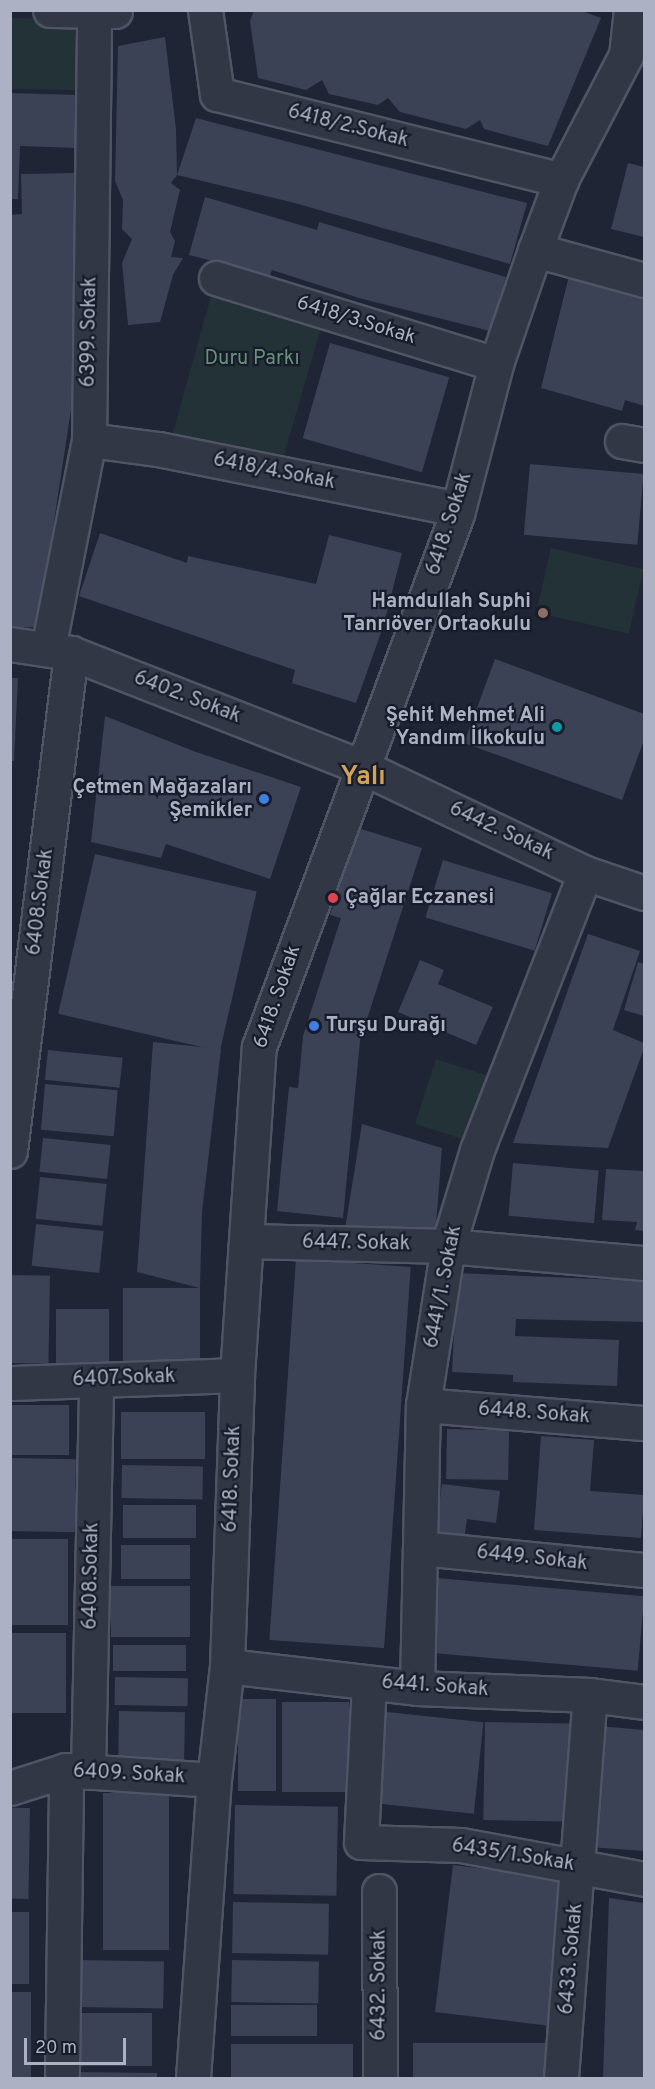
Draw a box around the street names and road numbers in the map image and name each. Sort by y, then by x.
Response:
street label: 6418/2.Sokak [285,100,411,154]
street label: 6399. Sokak [77,276,103,388]
street label: 6418/3.Sokak [294,291,418,351]
street label: 6418/4.Sokak [211,448,337,496]
street label: 6418. Sokak [422,469,478,579]
street label: 6402. Sokak [130,667,244,729]
street label: 6442. Sokak [445,797,557,867]
street label: 6408.Sokak [23,847,59,957]
street label: 6418. Sokak [249,942,307,1052]
street label: 6441/1. Sokak [420,1224,468,1350]
street label: 6447. Sokak [302,1231,410,1257]
street label: 6407.Sokak [72,1365,176,1393]
street label: 6448. Sokak [477,1398,591,1430]
street label: 6418. Sokak [219,1425,247,1533]
street label: 6408.Sokak [79,1522,105,1630]
street label: 6449. Sokak [475,1541,589,1577]
street label: 6441. Sokak [381,1671,489,1703]
street label: 6409. Sokak [72,1760,186,1790]
street label: 6435/1.Sokak [450,1834,576,1878]
street label: 6433. Sokak [555,1902,589,2016]
street label: 6432. Sokak [368,1929,392,2041]

